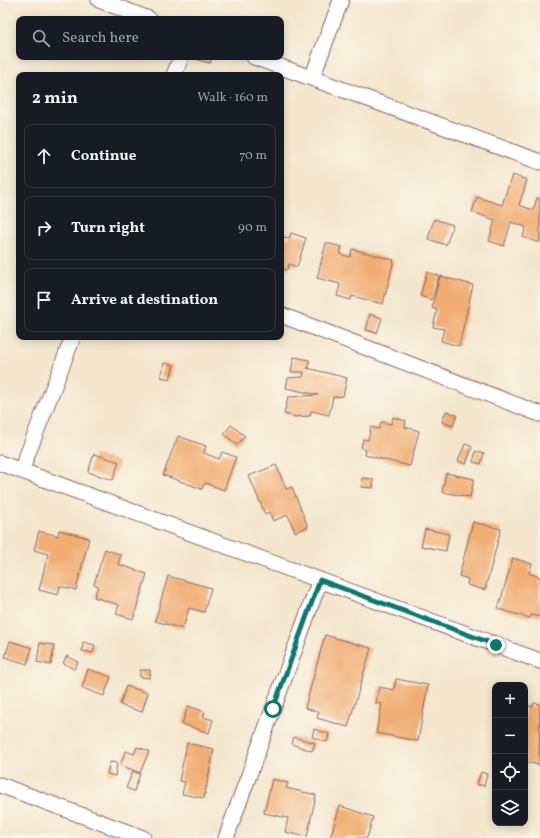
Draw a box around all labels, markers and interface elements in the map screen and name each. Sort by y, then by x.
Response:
search box [16,16,284,60]
icon: search [30,27,52,49]
text: Search here [62,28,139,49]
text: 2 min [32,87,78,110]
text: Walk · 160 m [197,89,268,107]
icon: ahead [33,145,55,167]
text: Continue [71,146,136,167]
text: 70 m [239,147,267,165]
icon: right [33,217,55,239]
text: Turn right [71,218,145,239]
text: 90 m [238,219,267,237]
icon: arrive [33,289,55,311]
text: Arrive at destination [71,290,218,311]
route end [487,636,505,654]
map controls [492,682,528,826]
button: + [492,682,528,718]
route start [264,700,282,718]
button: − [492,718,528,754]
button: locate [492,754,528,790]
button: layers [492,790,528,826]

